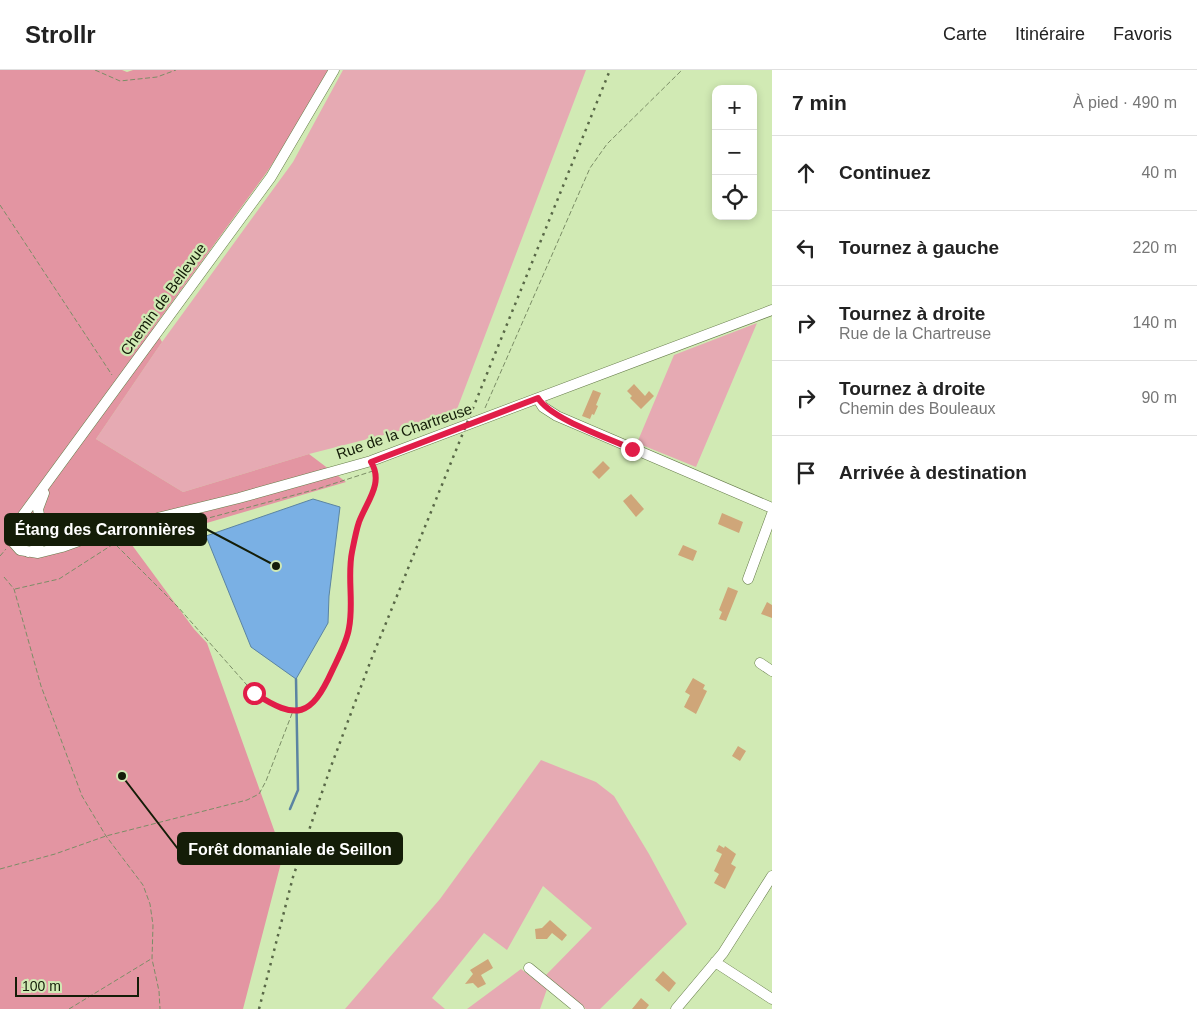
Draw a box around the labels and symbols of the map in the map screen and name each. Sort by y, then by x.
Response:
street label: Chemin de Bellevue [117,240,209,358]
street label: Rue de la Chartreuse [334,400,474,462]
route end [621,438,644,461]
callout: Étang des Carronnières [5,514,206,545]
text: Étang des Carronnières [15,520,195,538]
route start [243,682,266,705]
callout: Forêt domaniale de Seillon [178,833,402,864]
text: Forêt domaniale de Seillon [188,841,392,858]
scale bar [15,974,139,997]

